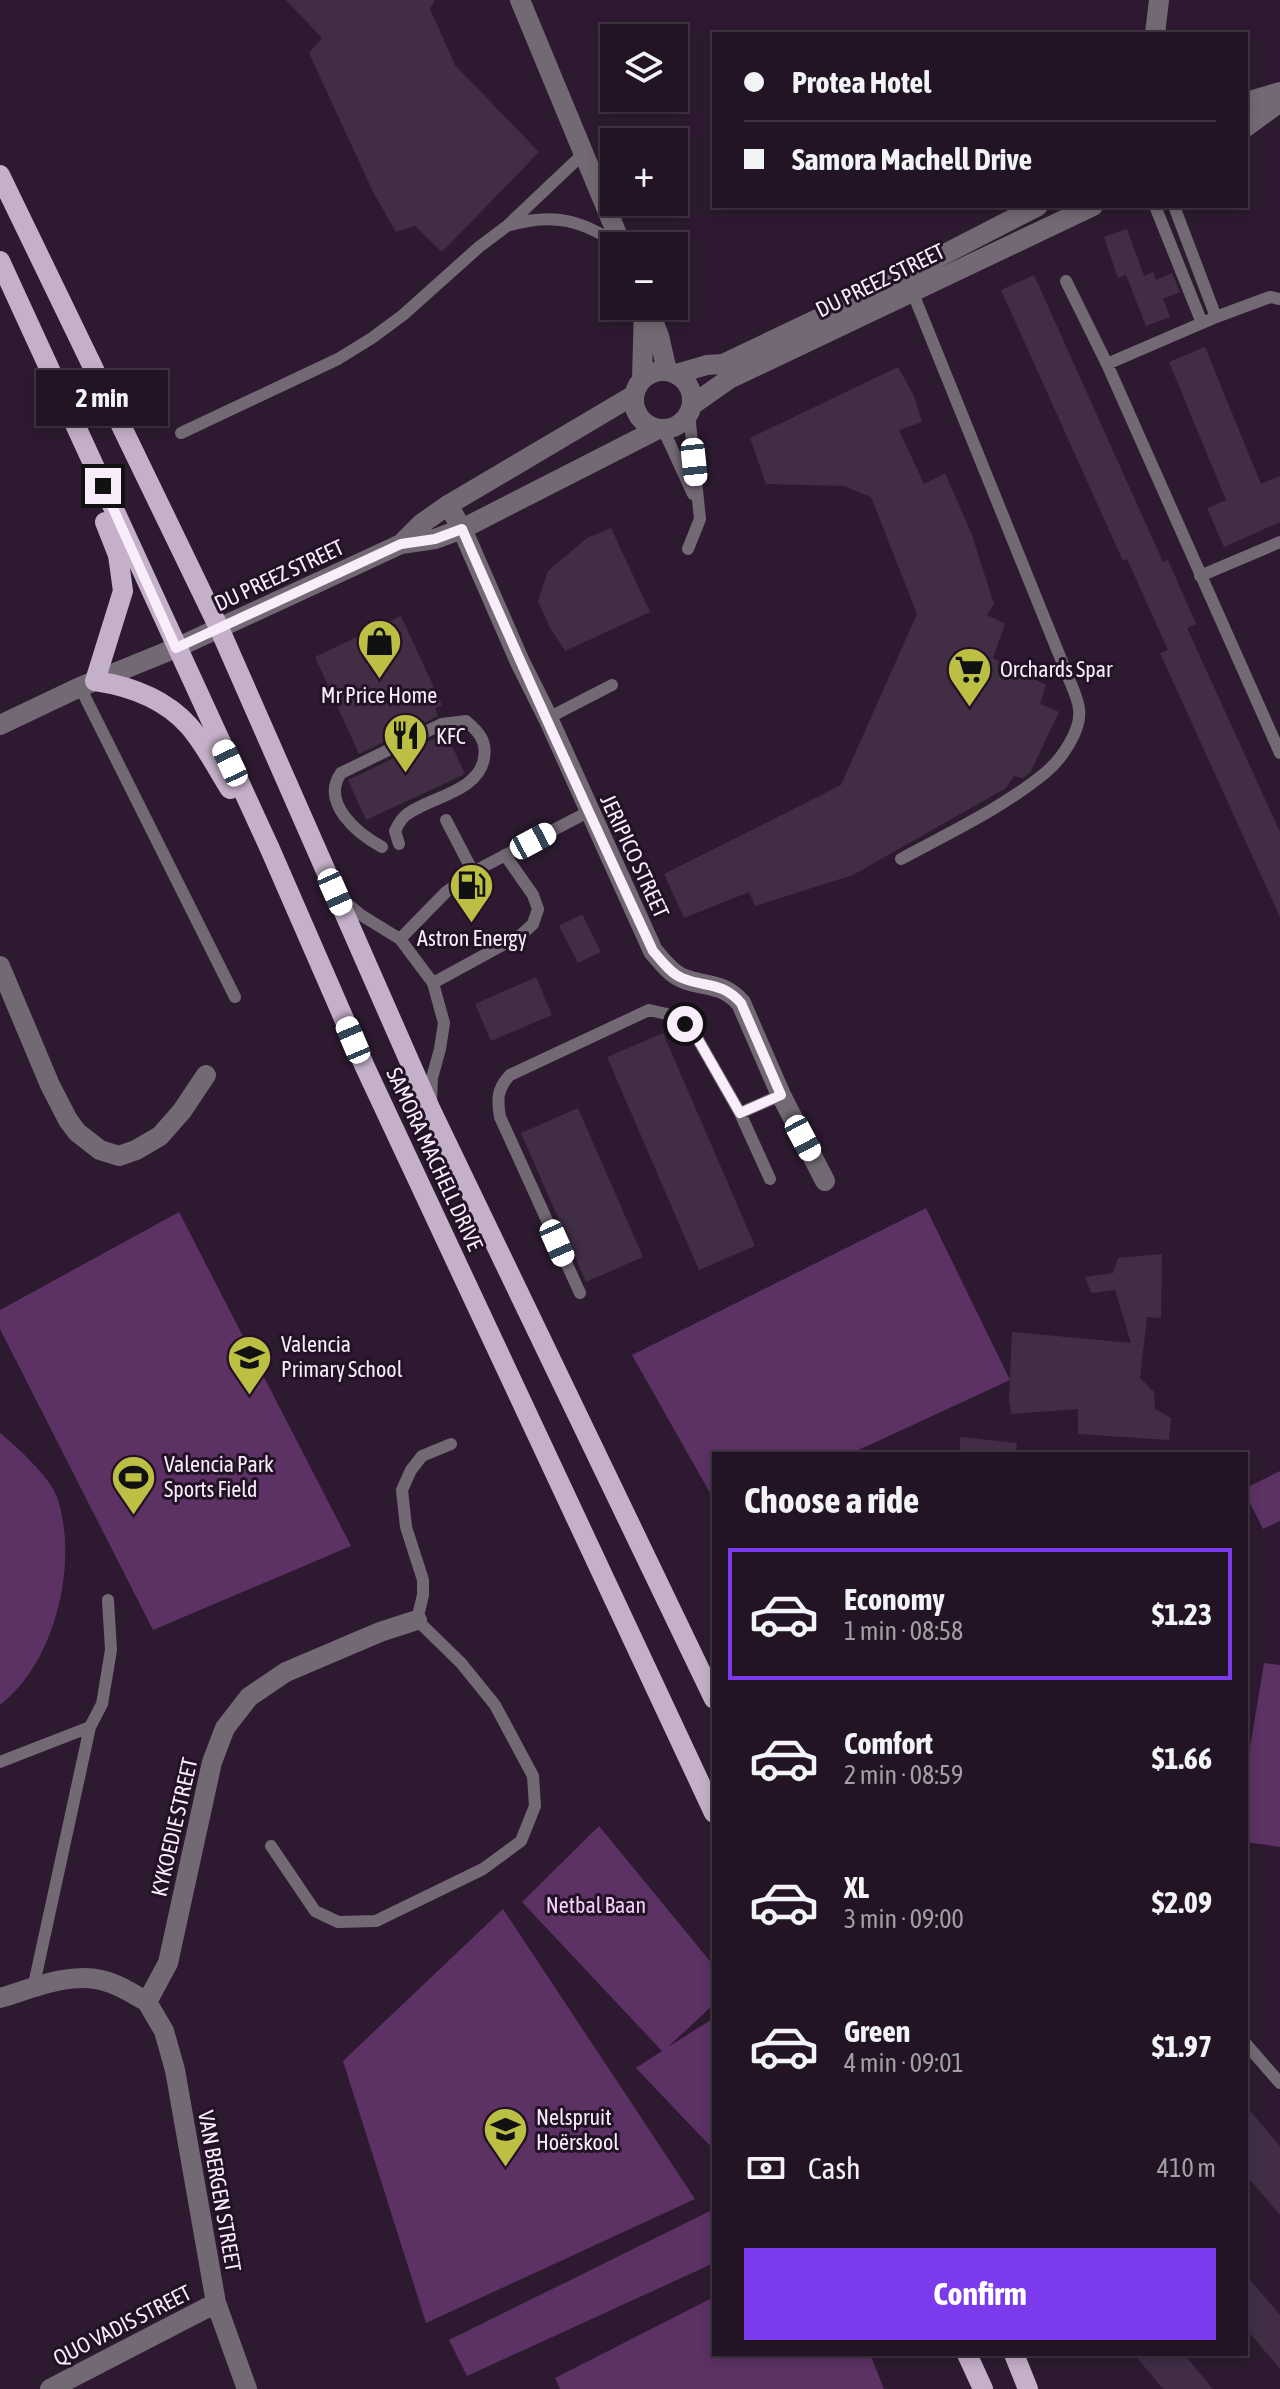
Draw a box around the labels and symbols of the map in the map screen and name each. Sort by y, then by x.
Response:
street label: DU PREEZ STREET [811,237,949,322]
callout: 2 min [37,370,169,426]
car [680,437,708,487]
route end [85,468,121,504]
street label: DU PREEZ STREET [210,533,348,616]
shop icon: Mr Price Home [355,618,403,681]
supermarket icon: Orchards Spar [945,645,993,708]
place label: Orchards Spar [1000,656,1113,682]
place label: Mr Price Home [321,682,437,708]
restaurant icon: KFC [381,712,429,775]
place label: KFC [436,723,466,749]
car [209,736,251,790]
street label: JERIPICO STREET [595,790,675,922]
car [506,819,560,863]
fuel station icon: Astron Energy [448,861,496,924]
car [314,865,356,919]
place label: Astron Energy [417,925,527,951]
route start [667,1006,703,1042]
car [333,1013,373,1067]
street label: SAMORA MACHELL DRIVE [381,1063,489,1255]
car [781,1111,825,1165]
car [536,1216,578,1270]
place label: Valencia Primary School [281,1331,403,1382]
school or university icon: Valencia Primary School [226,1333,274,1396]
place label: Valencia Park Sports Field [164,1451,274,1502]
sports icon: Valencia Park Sports Field [109,1453,157,1516]
street label: KYKOEDIE STREET [145,1755,203,1899]
park label: Netbal Baan [546,1892,646,1918]
place label: Nelspruit Hoërskool [536,2104,619,2155]
school or university icon: Nelspruit Hoërskool [481,2106,529,2169]
street label: VAN BERGEN STREET [193,2108,247,2274]
street label: QUO VADIS STREET [49,2279,196,2371]

